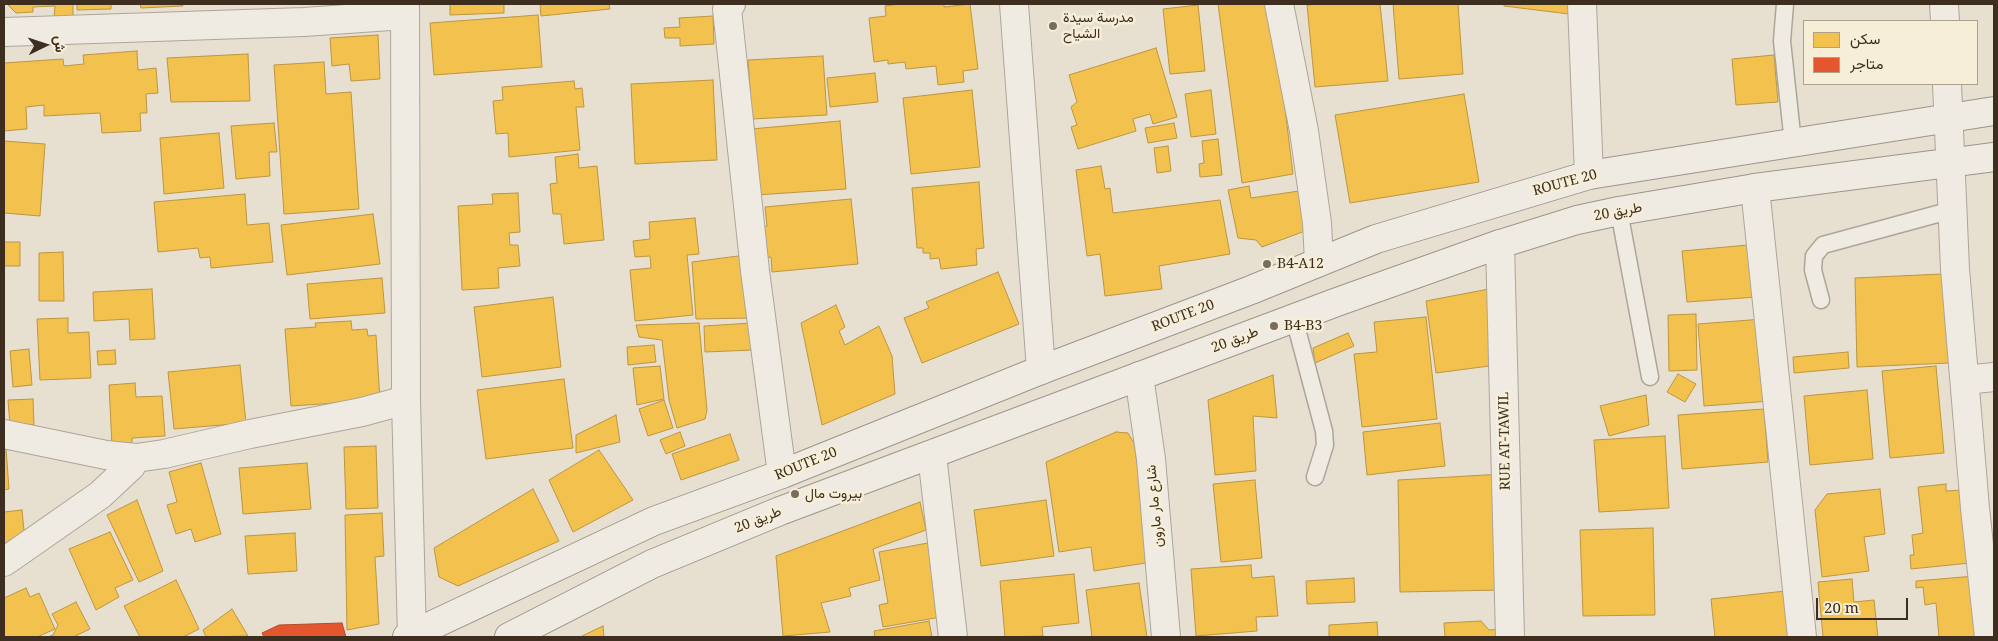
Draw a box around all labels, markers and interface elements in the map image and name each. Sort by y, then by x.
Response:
place label: مدرسة سيدة الشياح [1063,10,1134,42]
north arrow [20,20,70,70]
marker: مدرسة سيدة الشياح [1047,20,1059,32]
legend [1803,20,1978,85]
text: سكن [1850,28,1880,48]
text: ش [50,35,71,53]
text: متاجر [1850,53,1884,73]
street label: ROUTE 20 [1531,166,1599,200]
street label: طريق 20 [1592,199,1644,225]
place label: B4-A12 [1277,256,1324,272]
marker: B4-A12 [1261,258,1273,270]
street label: ROUTE 20 [1149,296,1217,336]
place label: B4-B3 [1284,318,1322,334]
marker: B4-B3 [1268,320,1280,332]
street label: طريق 20 [1209,323,1261,357]
street label: RUE AT-TAWIL [1496,392,1514,490]
street label: ROUTE 20 [772,444,840,484]
street label: شارع مار مارون [1143,464,1167,548]
place label: بیروت مال [805,486,862,502]
marker: بیروت مال [789,488,801,500]
street label: طريق 20 [732,503,784,537]
scale bar [1818,588,1910,620]
text: 20 m [1824,597,1859,617]

